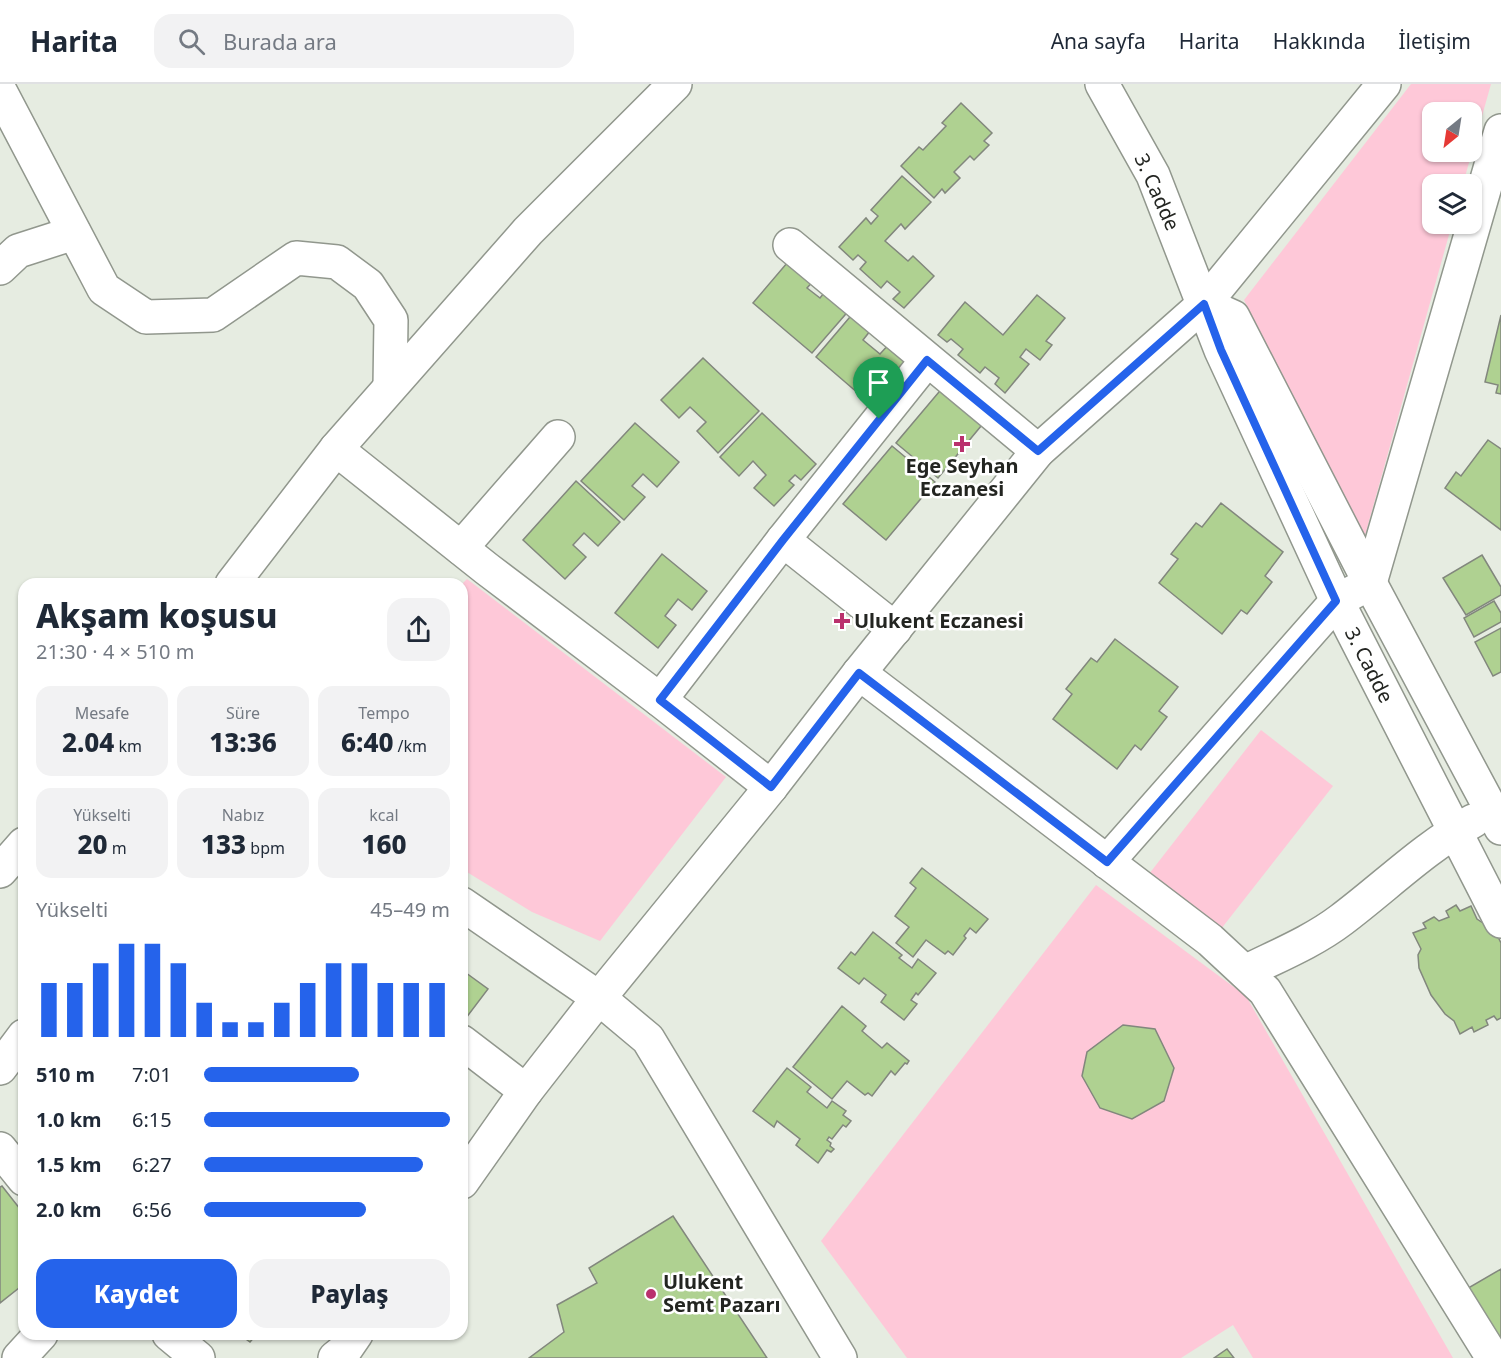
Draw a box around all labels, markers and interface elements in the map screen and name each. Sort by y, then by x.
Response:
search box [154,14,574,68]
text: Harita [30,22,118,60]
icon: search [175,25,208,58]
text: Burada ara [223,26,337,56]
text: Ana sayfa [1051,27,1146,55]
text: Harita [1179,27,1240,55]
text: Hakkında [1273,27,1366,55]
text: İletişim [1399,27,1471,55]
north arrow [1422,102,1482,162]
map controls [1422,102,1482,234]
street label: 3. Cadde [1128,149,1186,235]
button: layers [1422,174,1482,234]
pin [853,357,904,419]
icon: arrive [862,366,895,399]
marker: Ege Seyhan Eczanesi [955,437,969,451]
place label: Ege Seyhan Eczanesi [906,452,1018,502]
text: Akşam koşusu [36,593,277,638]
button: share [387,598,450,661]
place label: Ulukent Eczanesi [854,607,1024,634]
marker: Ulukent Eczanesi [835,614,849,628]
street label: 3. Cadde [1339,622,1400,707]
text: 21:30 · 4 × 510 m [36,638,194,665]
text: Mesafe [75,702,129,724]
text: Süre [226,702,260,724]
text: Tempo [358,702,410,724]
text: 2.04 [62,724,114,760]
text: 13:36 [209,724,277,760]
text: 6:40 [341,724,393,760]
text: km [114,735,142,757]
text: /km [393,735,427,757]
text: Yükselti [73,804,131,826]
text: Nabız [222,804,264,826]
text: kcal [369,804,399,826]
text: 20 [77,826,107,862]
text: 133 [201,826,246,862]
text: 160 [361,826,407,862]
text: m [107,837,127,859]
text: bpm [246,837,285,859]
text: Yükselti [36,896,108,923]
text: 45–49 m [370,896,450,923]
text: 510 m [36,1061,95,1088]
text: 7:01 [132,1061,172,1088]
text: 1.0 km [36,1106,102,1133]
text: 6:15 [132,1106,172,1133]
text: 1.5 km [36,1151,102,1178]
text: 6:27 [132,1151,172,1178]
text: 2.0 km [36,1196,102,1223]
text: 6:56 [132,1196,172,1223]
button: Kaydet [36,1259,237,1328]
button: Paylaş [249,1259,450,1328]
place label: Ulukent Semt Pazarı [663,1268,781,1318]
marker: Ulukent Semt Pazarı [644,1287,658,1301]

